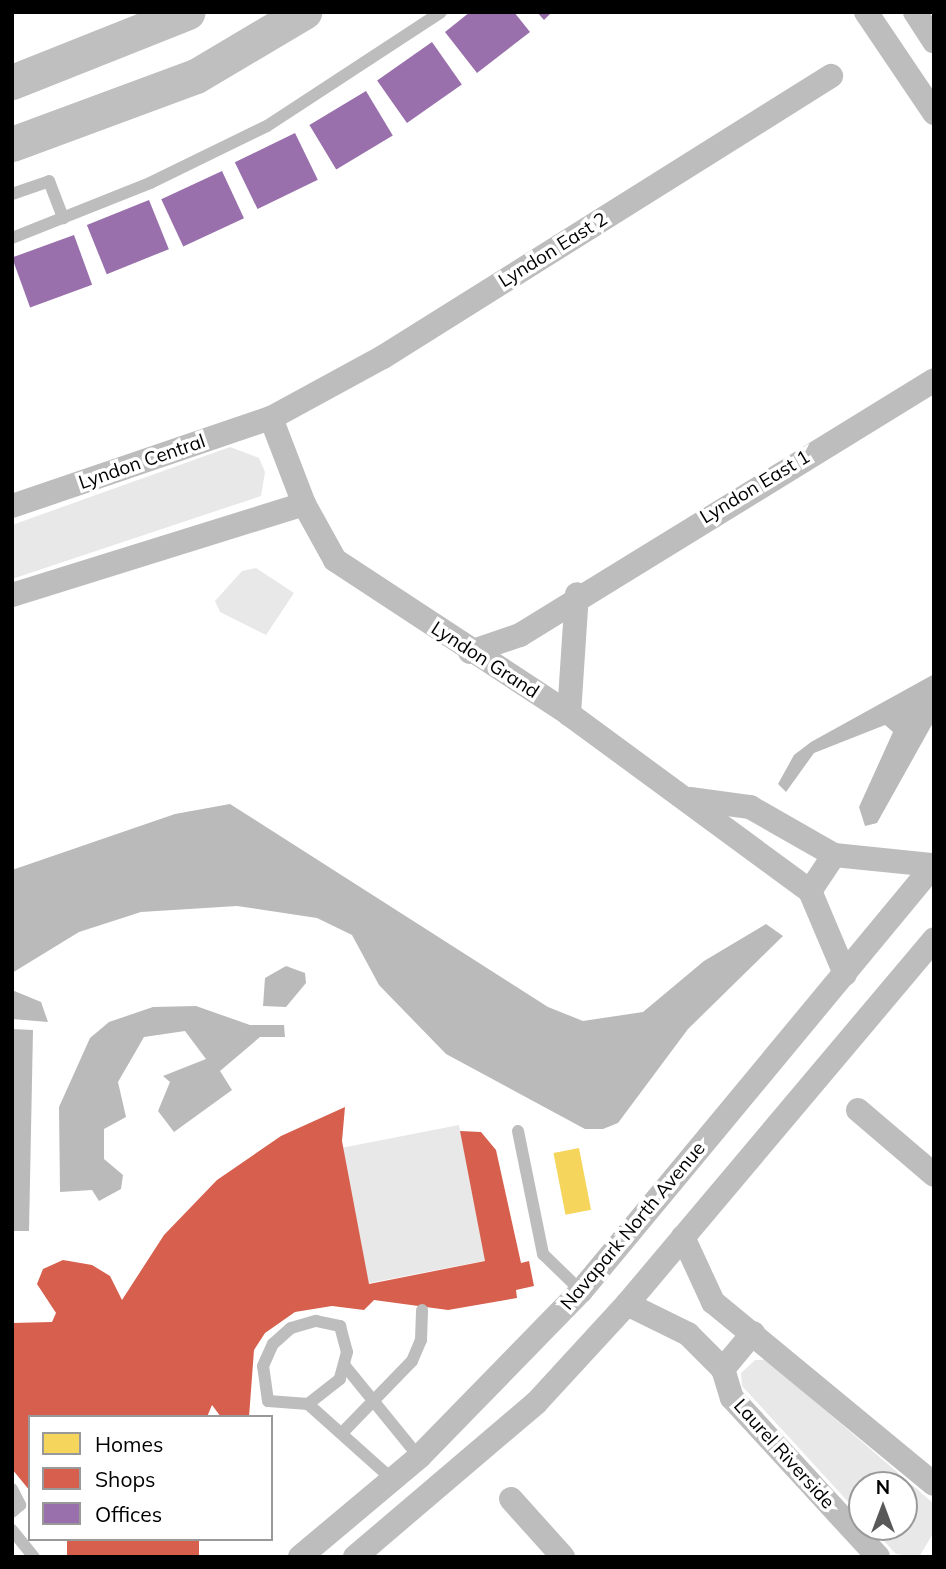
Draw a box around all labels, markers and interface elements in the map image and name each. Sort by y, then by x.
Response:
street label: Lyndon East 2 [494,208,612,292]
street label: Lyndon Central [76,430,208,494]
street label: Lyndon East 1 [696,445,814,529]
street label: Lyndon Grand [427,617,543,703]
street label: Navapark North Avenue [556,1137,710,1315]
street label: Laurel Riverside [729,1394,839,1514]
legend [28,1415,273,1541]
text: Homes [95,1431,163,1457]
text: Shops [95,1466,155,1492]
north arrow [848,1471,918,1541]
text: N [876,1475,890,1499]
text: Offices [95,1501,162,1527]

